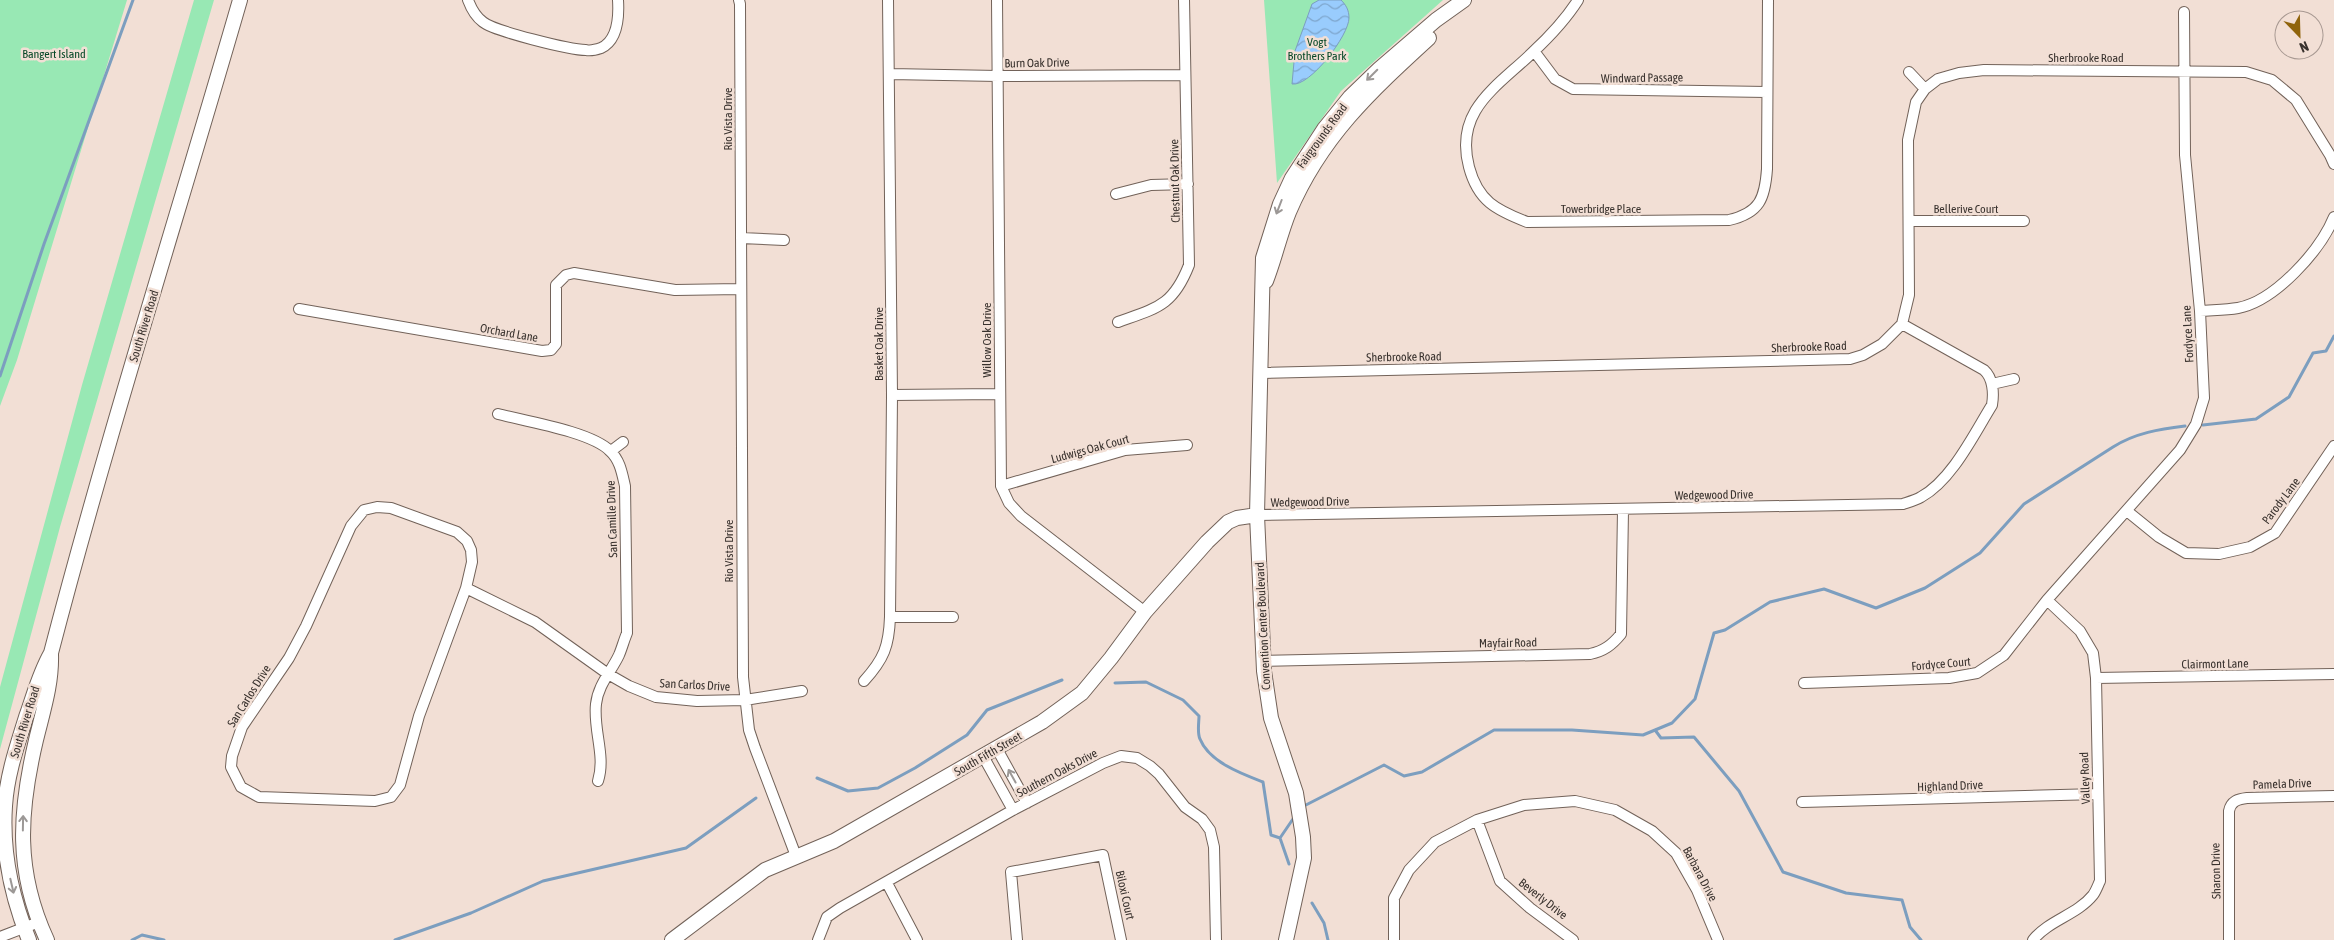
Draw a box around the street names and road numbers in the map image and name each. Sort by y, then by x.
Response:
street label: Sherbrooke Road [2048,51,2124,65]
street label: Burn Oak Drive [1004,55,1070,71]
street label: Windward Passage [1601,70,1683,86]
street label: Rio Vista Drive [721,88,735,150]
street label: Fairgrounds Road [1294,101,1350,171]
street label: Chestnut Oak Drive [1167,139,1183,223]
street label: Towerbridge Place [1561,202,1641,216]
street label: Bellerive Court [1934,202,1999,216]
street label: South River Road [126,288,162,364]
street label: Willow Oak Drive [980,303,994,377]
street label: Fordyce Lane [2180,305,2196,363]
street label: Basket Oak Drive [872,307,886,381]
street label: Orchard Lane [479,321,539,345]
street label: Sherbrooke Road [1771,339,1847,355]
street label: Sherbrooke Road [1366,349,1442,365]
street label: Ludwigs Oak Court [1049,432,1131,466]
street label: Parody Lane [2259,475,2303,527]
street label: San Camille Drive [604,480,620,558]
street label: Wedgewood Drive [1675,487,1753,503]
street label: Wedgewood Drive [1271,494,1349,510]
street label: Rio Vista Drive [722,520,736,582]
street label: Convention Center Boulevard [1253,562,1273,690]
street label: Mayfair Road [1479,635,1537,651]
street label: Fordyce Court [1911,654,1972,674]
street label: Clairmont Lane [2181,656,2249,672]
street label: San Carlos Drive [224,662,274,730]
street label: San Carlos Drive [659,676,731,694]
street label: South River Road [7,684,43,760]
street label: South Fifth Street [952,729,1025,779]
street label: Southern Oaks Drive [1014,746,1100,800]
street label: Valley Road [2077,752,2093,804]
street label: Pamela Drive [2252,776,2312,792]
street label: Highland Drive [1917,778,1983,794]
street label: Sharon Drive [2209,843,2223,899]
street label: Barbara Drive [1680,844,1720,904]
street label: Biloxi Court [1113,869,1138,921]
street label: Beverly Drive [1516,876,1570,922]

